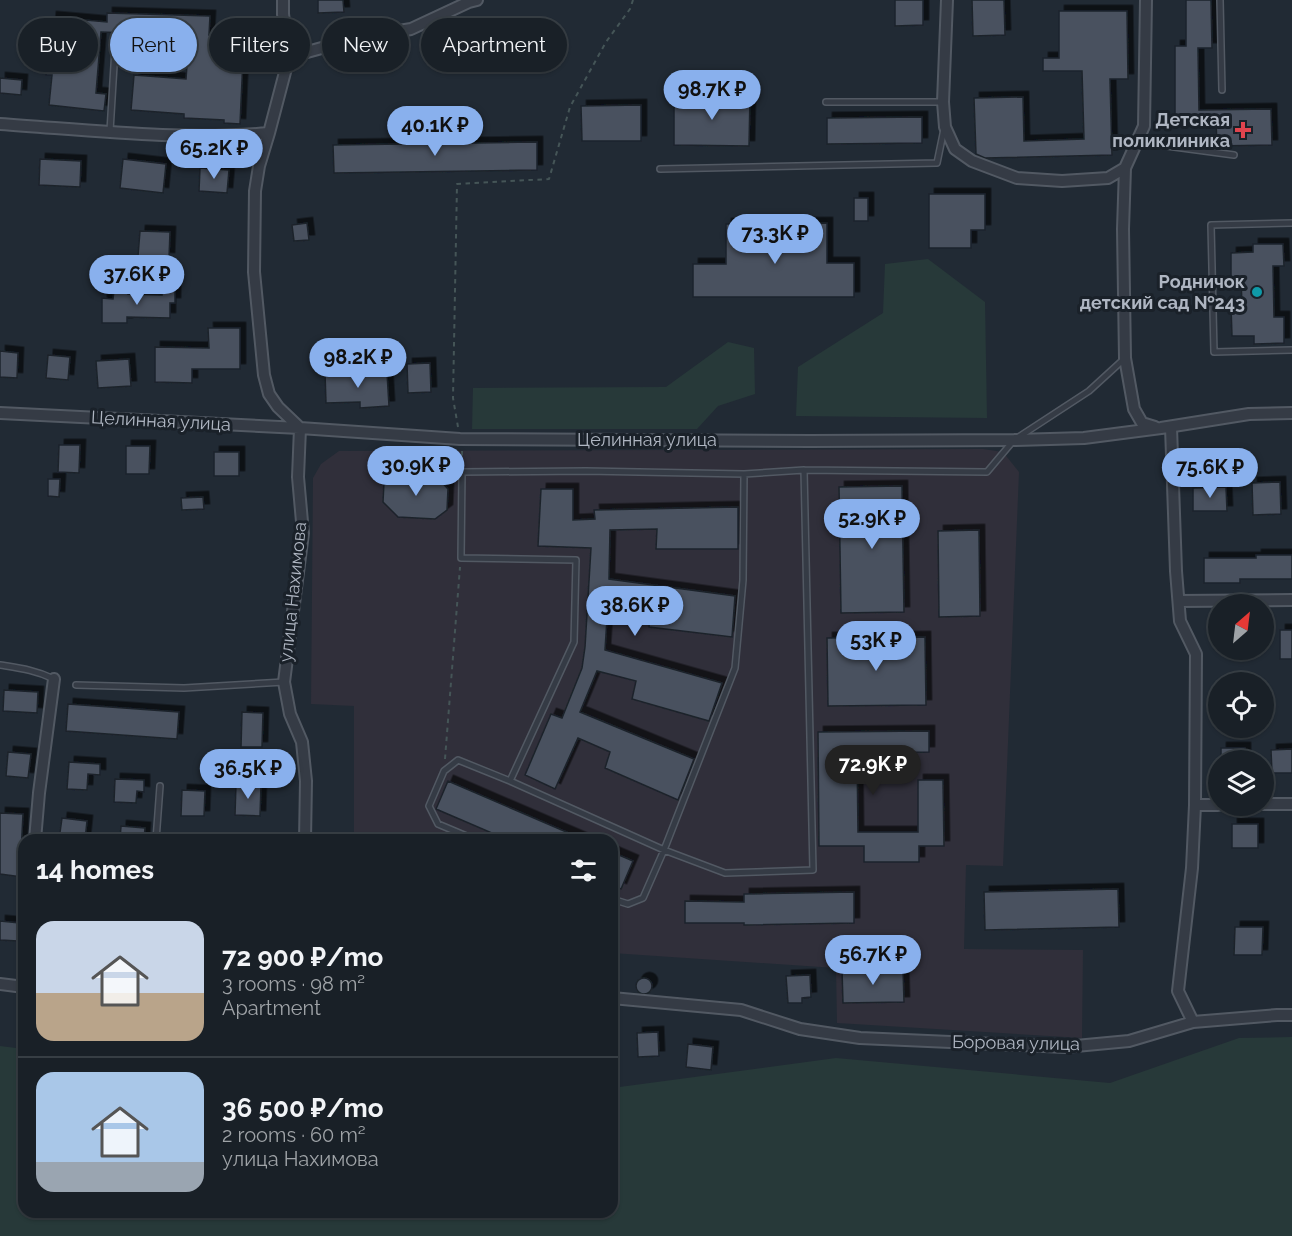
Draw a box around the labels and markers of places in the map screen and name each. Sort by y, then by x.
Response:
pin: 98.7K ₽ [657,70,767,121]
pin: 40.1K ₽ [380,106,490,157]
place label: Детская поликлиника [1112,109,1230,151]
marker: Детская поликлиника [1234,121,1252,139]
pin: 65.2K ₽ [159,129,269,180]
pin: 73.3K ₽ [720,214,830,265]
pin: 37.6K ₽ [82,255,192,306]
place label: Родничок детский сад №243 [1080,271,1245,313]
marker: Родничок детский сад №243 [1250,285,1264,299]
pin: 98.2K ₽ [303,338,413,389]
pin: 30.9K ₽ [361,446,471,497]
pin: 75.6K ₽ [1155,448,1265,499]
pin: 52.9K ₽ [817,499,927,550]
pin: 38.6K ₽ [580,586,690,637]
pin: 53K ₽ [834,621,918,672]
pin: 72.9K ₽ [818,745,928,796]
pin: 36.5K ₽ [193,749,303,800]
pin: 56.7K ₽ [818,935,928,986]

